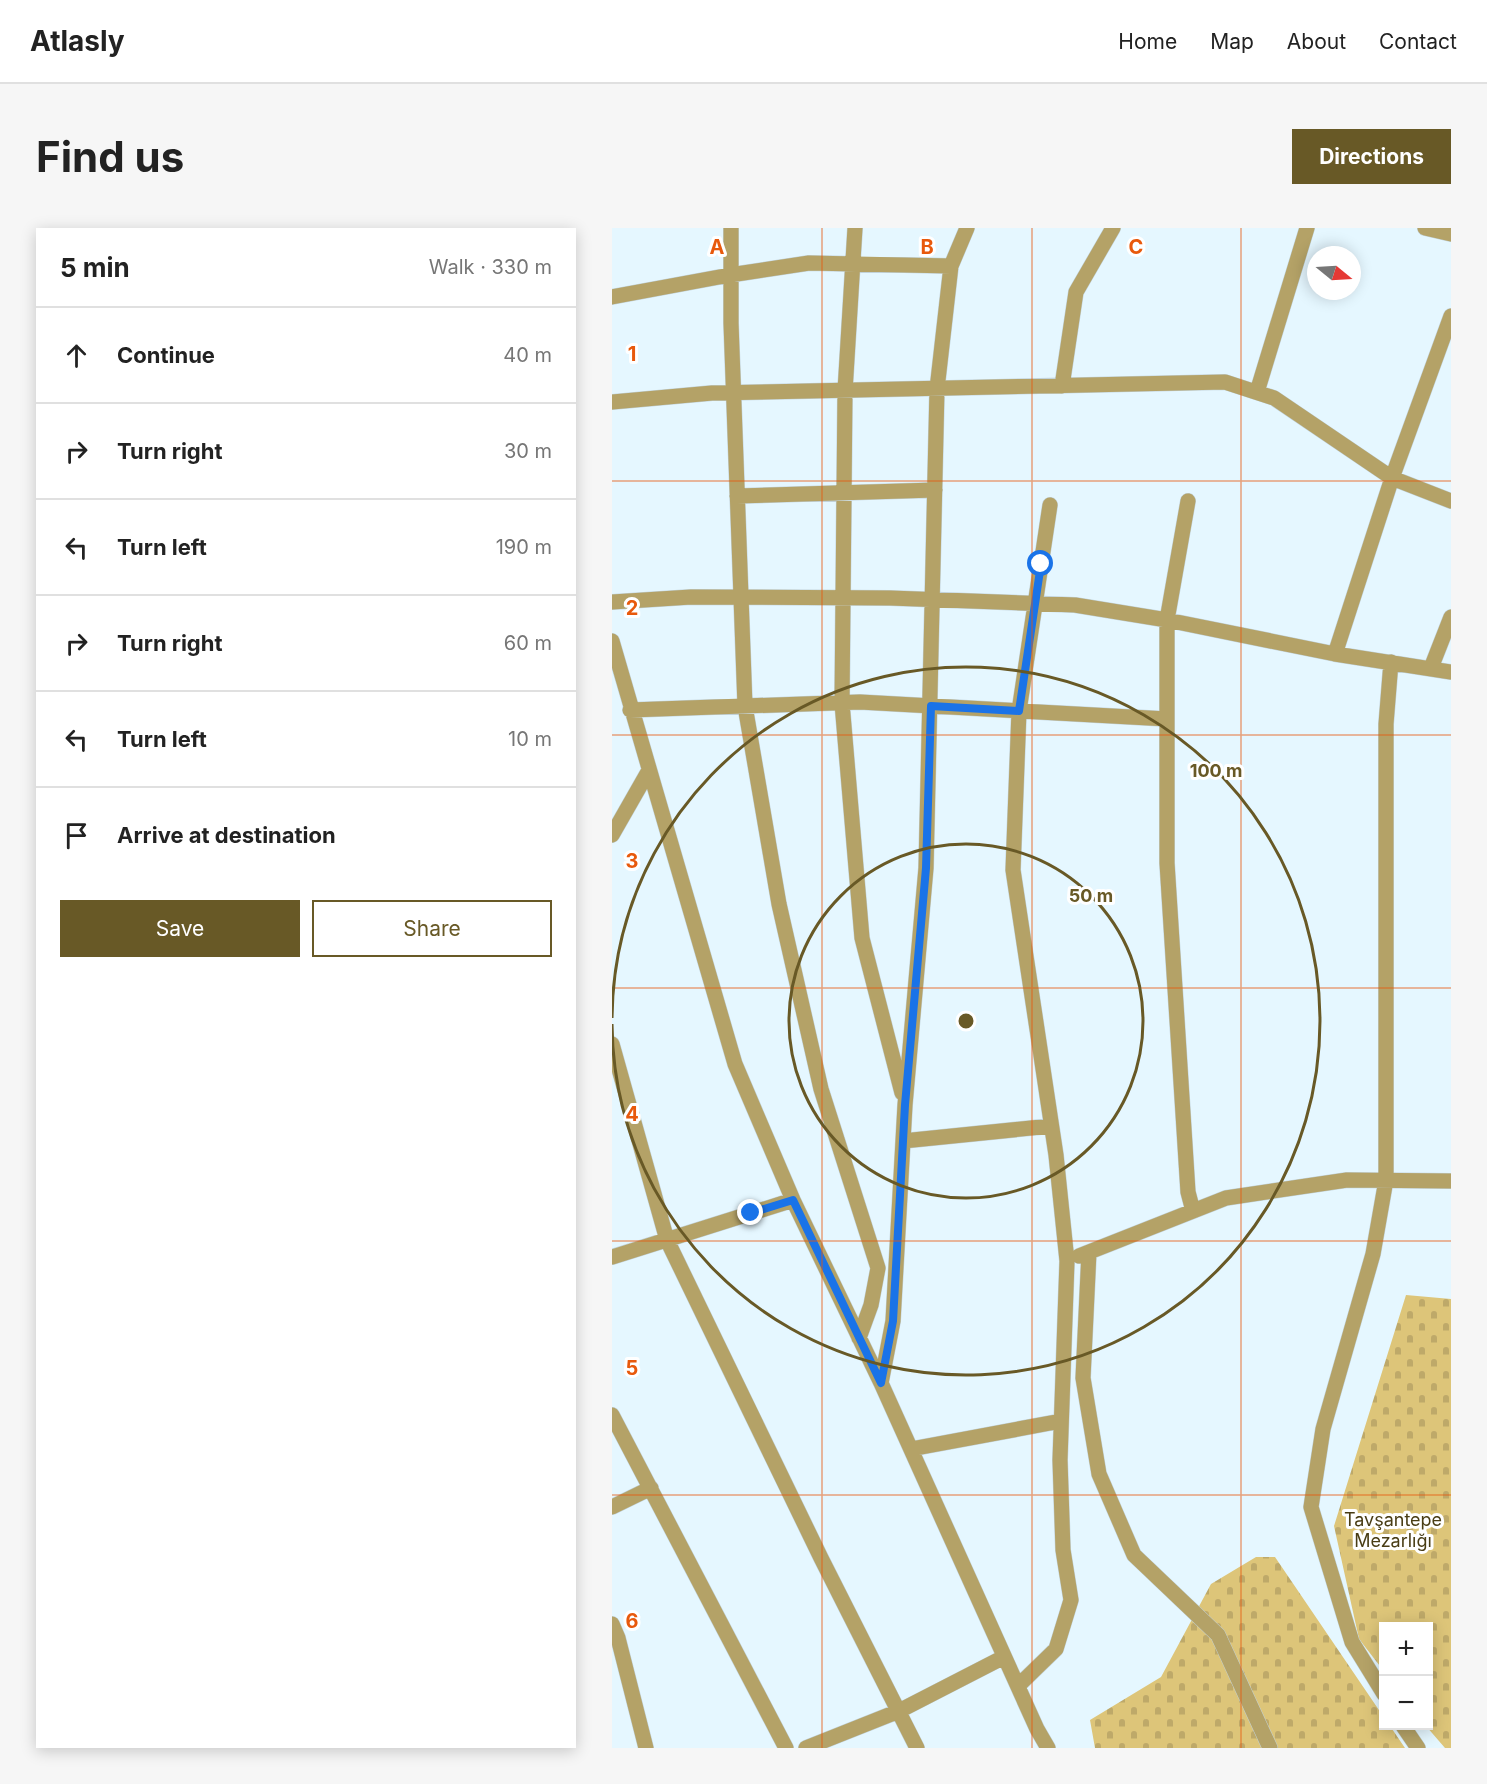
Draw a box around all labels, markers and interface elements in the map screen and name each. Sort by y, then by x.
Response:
text: Atlasly [30,24,125,58]
text: Home [1118,29,1177,54]
text: Map [1210,29,1254,54]
text: About [1287,29,1346,54]
text: Contact [1379,29,1457,54]
button: Directions [1292,129,1451,184]
text: Find us [36,131,184,182]
text: A [710,235,725,259]
text: B [920,235,934,259]
text: C [1129,235,1143,259]
north arrow [1307,246,1361,300]
text: 5 min [60,252,130,283]
text: Walk · 330 m [429,255,552,279]
icon: ahead [60,339,93,372]
text: Continue [117,342,215,368]
text: 1 [628,342,636,366]
text: 40 m [503,343,552,367]
icon: right [60,435,93,468]
text: Turn right [117,438,223,464]
text: 30 m [504,439,552,463]
icon: left [60,531,93,564]
text: Turn left [117,534,207,560]
text: 190 m [496,535,552,559]
route start [1027,550,1053,576]
text: 2 [626,596,638,620]
icon: right [60,627,93,660]
text: Turn right [117,630,223,656]
text: 60 m [504,631,552,655]
icon: left [60,723,93,756]
text: Turn left [117,726,207,752]
text: 10 m [508,727,552,751]
text: 100 m [1190,760,1242,781]
icon: arrive [60,819,93,852]
text: Arrive at destination [117,822,336,848]
text: 3 [626,849,638,873]
text: 50 m [1069,885,1113,906]
button: Save [60,900,300,957]
button: Share [312,900,552,957]
centre of rings [956,1011,976,1031]
text: 4 [625,1102,639,1126]
route end [737,1199,763,1225]
text: 5 [626,1356,638,1380]
park label: Tavşantepe Mezarlığı [1344,1509,1442,1551]
text: 6 [626,1609,639,1633]
map controls [1379,1622,1433,1730]
button: + [1379,1622,1433,1676]
button: − [1379,1676,1433,1730]

